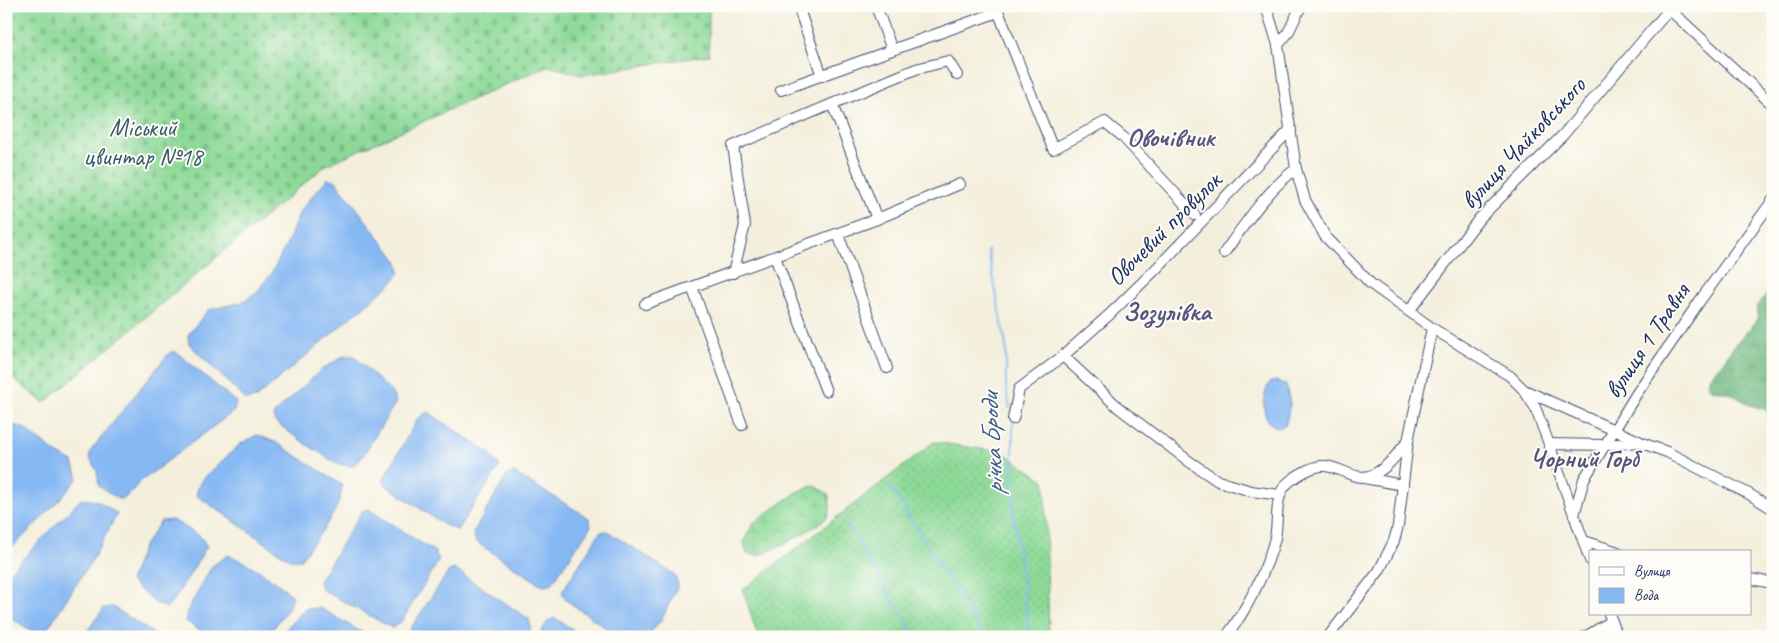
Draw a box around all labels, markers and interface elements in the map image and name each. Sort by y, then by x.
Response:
street label: вулиця Чайковського [1453,69,1593,216]
park label: Міський цвинтар №18 [84,112,205,173]
district label: Овочівник [1127,121,1217,154]
street label: Овочевий провулок [1100,164,1229,293]
street label: вулиця 1 Травня [1597,276,1698,404]
district label: Зозулівка [1123,295,1213,328]
water label: річка Броди [973,388,1011,496]
district label: Чорний Горб [1529,442,1643,475]
legend [1589,550,1752,616]
text: Вулиця [1634,562,1671,581]
text: Вода [1634,586,1659,605]

